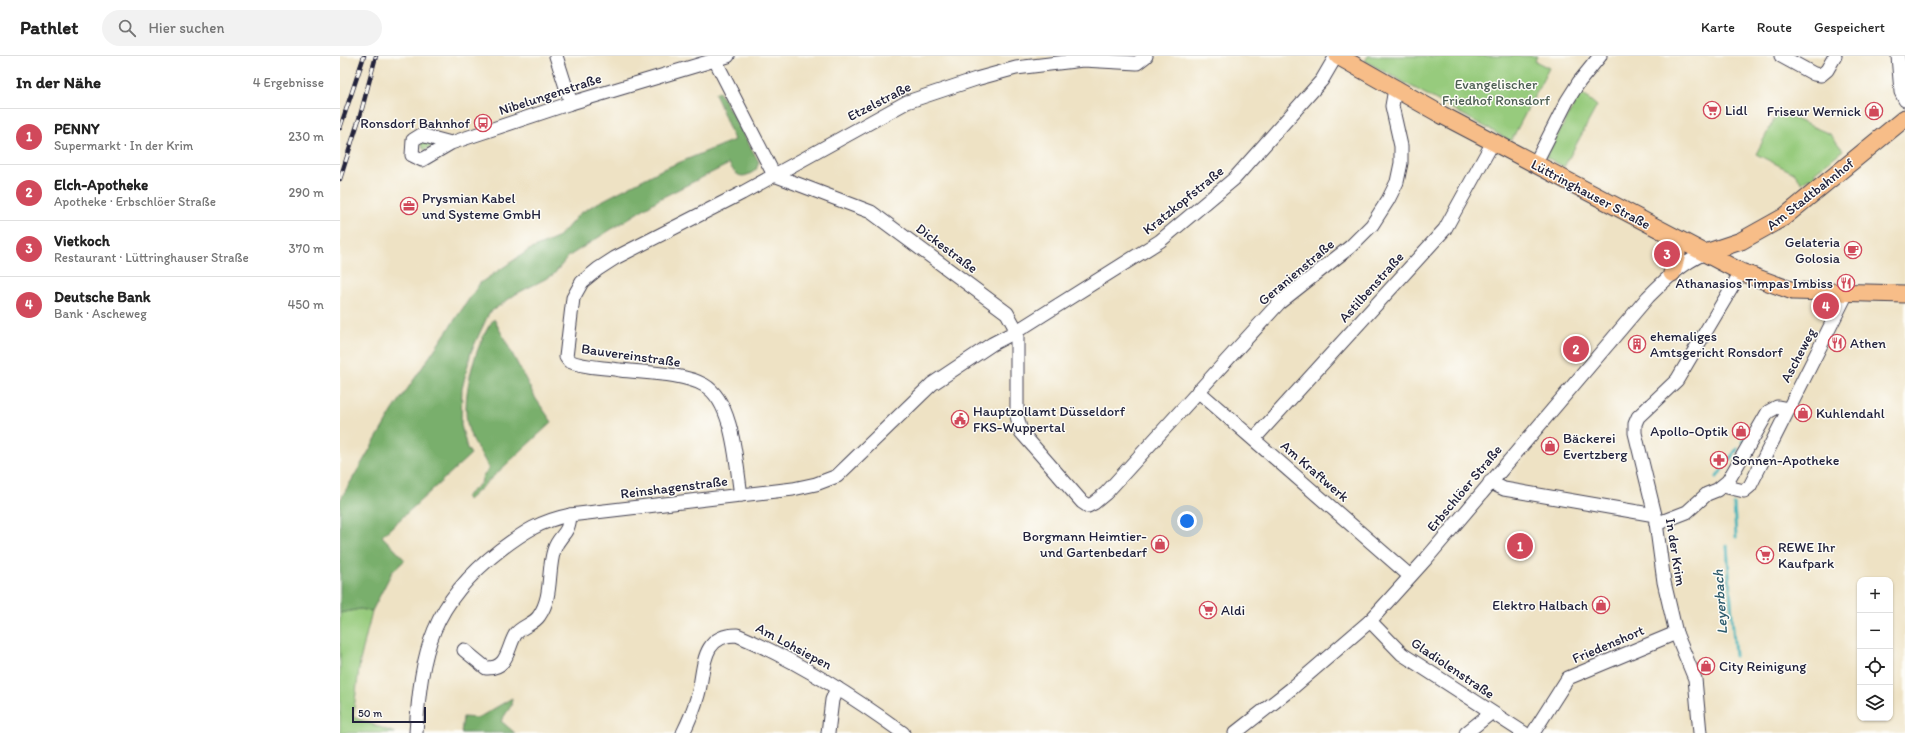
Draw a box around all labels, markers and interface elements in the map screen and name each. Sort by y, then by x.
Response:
search box [102,10,382,46]
text: Pathlet [20,16,78,39]
icon: search [116,17,138,39]
text: Hier suchen [148,19,224,37]
text: Karte [1701,19,1735,36]
text: Route [1757,19,1792,36]
text: Gespeichert [1814,19,1885,36]
street label: Nibelungenstraße [497,70,604,119]
text: In der Nähe [16,72,101,92]
text: 4 Ergebnisse [253,75,324,90]
park label: Evangelischer Friedhof Ronsdorf [1442,76,1551,109]
street label: Etzelstraße [845,78,914,125]
supermarket icon: Lidl [1702,100,1722,120]
shop icon: Friseur Wernick [1864,101,1884,121]
place label: Lidl [1725,102,1747,119]
place label: Friseur Wernick [1767,103,1862,120]
bus stop icon: Ronsdorf Bahnhof [473,113,493,133]
place label: Ronsdorf Bahnhof [360,115,471,132]
text: PENNY [54,120,100,138]
text: 1 [26,129,32,144]
text: 230 m [288,129,324,144]
text: Supermarkt · In der Krim [54,138,193,153]
street label: Am Stadtbahnhof [1763,155,1858,234]
street label: Lüttringhauser Straße [1528,156,1654,233]
street label: Kratzkopfstraße [1139,162,1228,238]
text: Elch-Apotheke [54,176,148,194]
text: 2 [26,185,32,200]
text: 290 m [288,185,324,200]
place label: Prysmian Kabel und Systeme GmbH [422,190,541,223]
text: Apotheke · Erbschlöer Straße [54,194,216,209]
office icon: Prysmian Kabel und Systeme GmbH [399,196,419,216]
street label: Dickestraße [913,220,981,277]
text: Vietkoch [54,232,110,250]
place label: Gelateria Golosia [1785,234,1841,267]
street label: Geranienstraße [1255,236,1338,309]
pin: 3 [1654,239,1680,269]
cafe icon: Gelateria Golosia [1843,240,1863,260]
text: 3 [25,241,33,256]
text: 370 m [289,241,324,256]
street label: Astilbenstraße [1335,248,1408,326]
text: Restaurant · Lüttringhauser Straße [54,250,249,265]
restaurant icon: Athanasios Timpas Imbiss [1836,273,1856,293]
place label: Athanasios Timpas Imbiss [1675,275,1833,292]
text: Deutsche Bank [54,288,151,306]
pin: 4 [1813,291,1839,321]
text: 4 [25,297,33,312]
text: 450 m [287,297,324,312]
text: Bank · Ascheweg [54,306,147,321]
street label: Ascheweg [1777,324,1820,385]
place label: ehemaliges Amtsgericht Ronsdorf [1650,328,1783,361]
restaurant icon: Athen [1827,333,1847,353]
pin: 2 [1563,334,1589,364]
building icon: ehemaliges Amtsgericht Ronsdorf [1627,334,1647,354]
place label: Athen [1850,335,1886,352]
street label: Bauvereinstraße [580,340,682,371]
place label: Hauptzollamt Düsseldorf FKS-Wuppertal [973,403,1126,436]
shop icon: Kuhlendahl [1793,403,1813,423]
place label: Kuhlendahl [1816,405,1885,422]
public building icon: Hauptzollamt Düsseldorf FKS-Wuppertal [950,409,970,429]
shop icon: Apollo-Optik [1731,421,1751,441]
place label: Apollo-Optik [1650,423,1729,440]
place label: Bäckerei Evertzberg [1563,430,1628,463]
shop icon: Bäckerei Evertzberg [1540,436,1560,456]
street label: Am Kraftwerk [1277,437,1352,506]
street label: Erbschlöer Straße [1423,441,1506,535]
pharmacy icon: Sonnen-Apotheke [1709,450,1729,470]
place label: Sonnen-Apotheke [1732,452,1840,469]
street label: Reinshagenstraße [619,472,729,503]
your location [1177,511,1197,531]
street label: In der Krim [1662,517,1689,588]
place label: Borgmann Heimtier- und Gartenbedarf [1023,528,1148,561]
pin: 1 [1507,531,1533,561]
shop icon: Borgmann Heimtier- und Gartenbedarf [1150,534,1170,554]
place label: REWE Ihr Kaufpark [1778,539,1836,572]
supermarket icon: REWE Ihr Kaufpark [1755,545,1775,565]
water label: Leyerbach [1709,569,1731,635]
map controls [1857,577,1893,721]
button: + [1857,577,1893,613]
shop icon: Elektro Halbach [1591,595,1611,615]
place label: Elektro Halbach [1492,597,1588,614]
supermarket icon: Aldi [1198,600,1218,620]
place label: Aldi [1221,602,1245,619]
button: − [1857,613,1893,649]
street label: Am Lohsiepen [753,619,835,674]
street label: Friedenshort [1570,622,1647,667]
street label: Gladiolenstraße [1408,634,1498,703]
button: locate [1857,649,1893,685]
shop icon: City Reinigung [1696,656,1716,676]
place label: City Reinigung [1719,658,1807,675]
button: layers [1857,685,1893,721]
scale bar [352,705,426,724]
text: 50 m [358,707,382,720]

